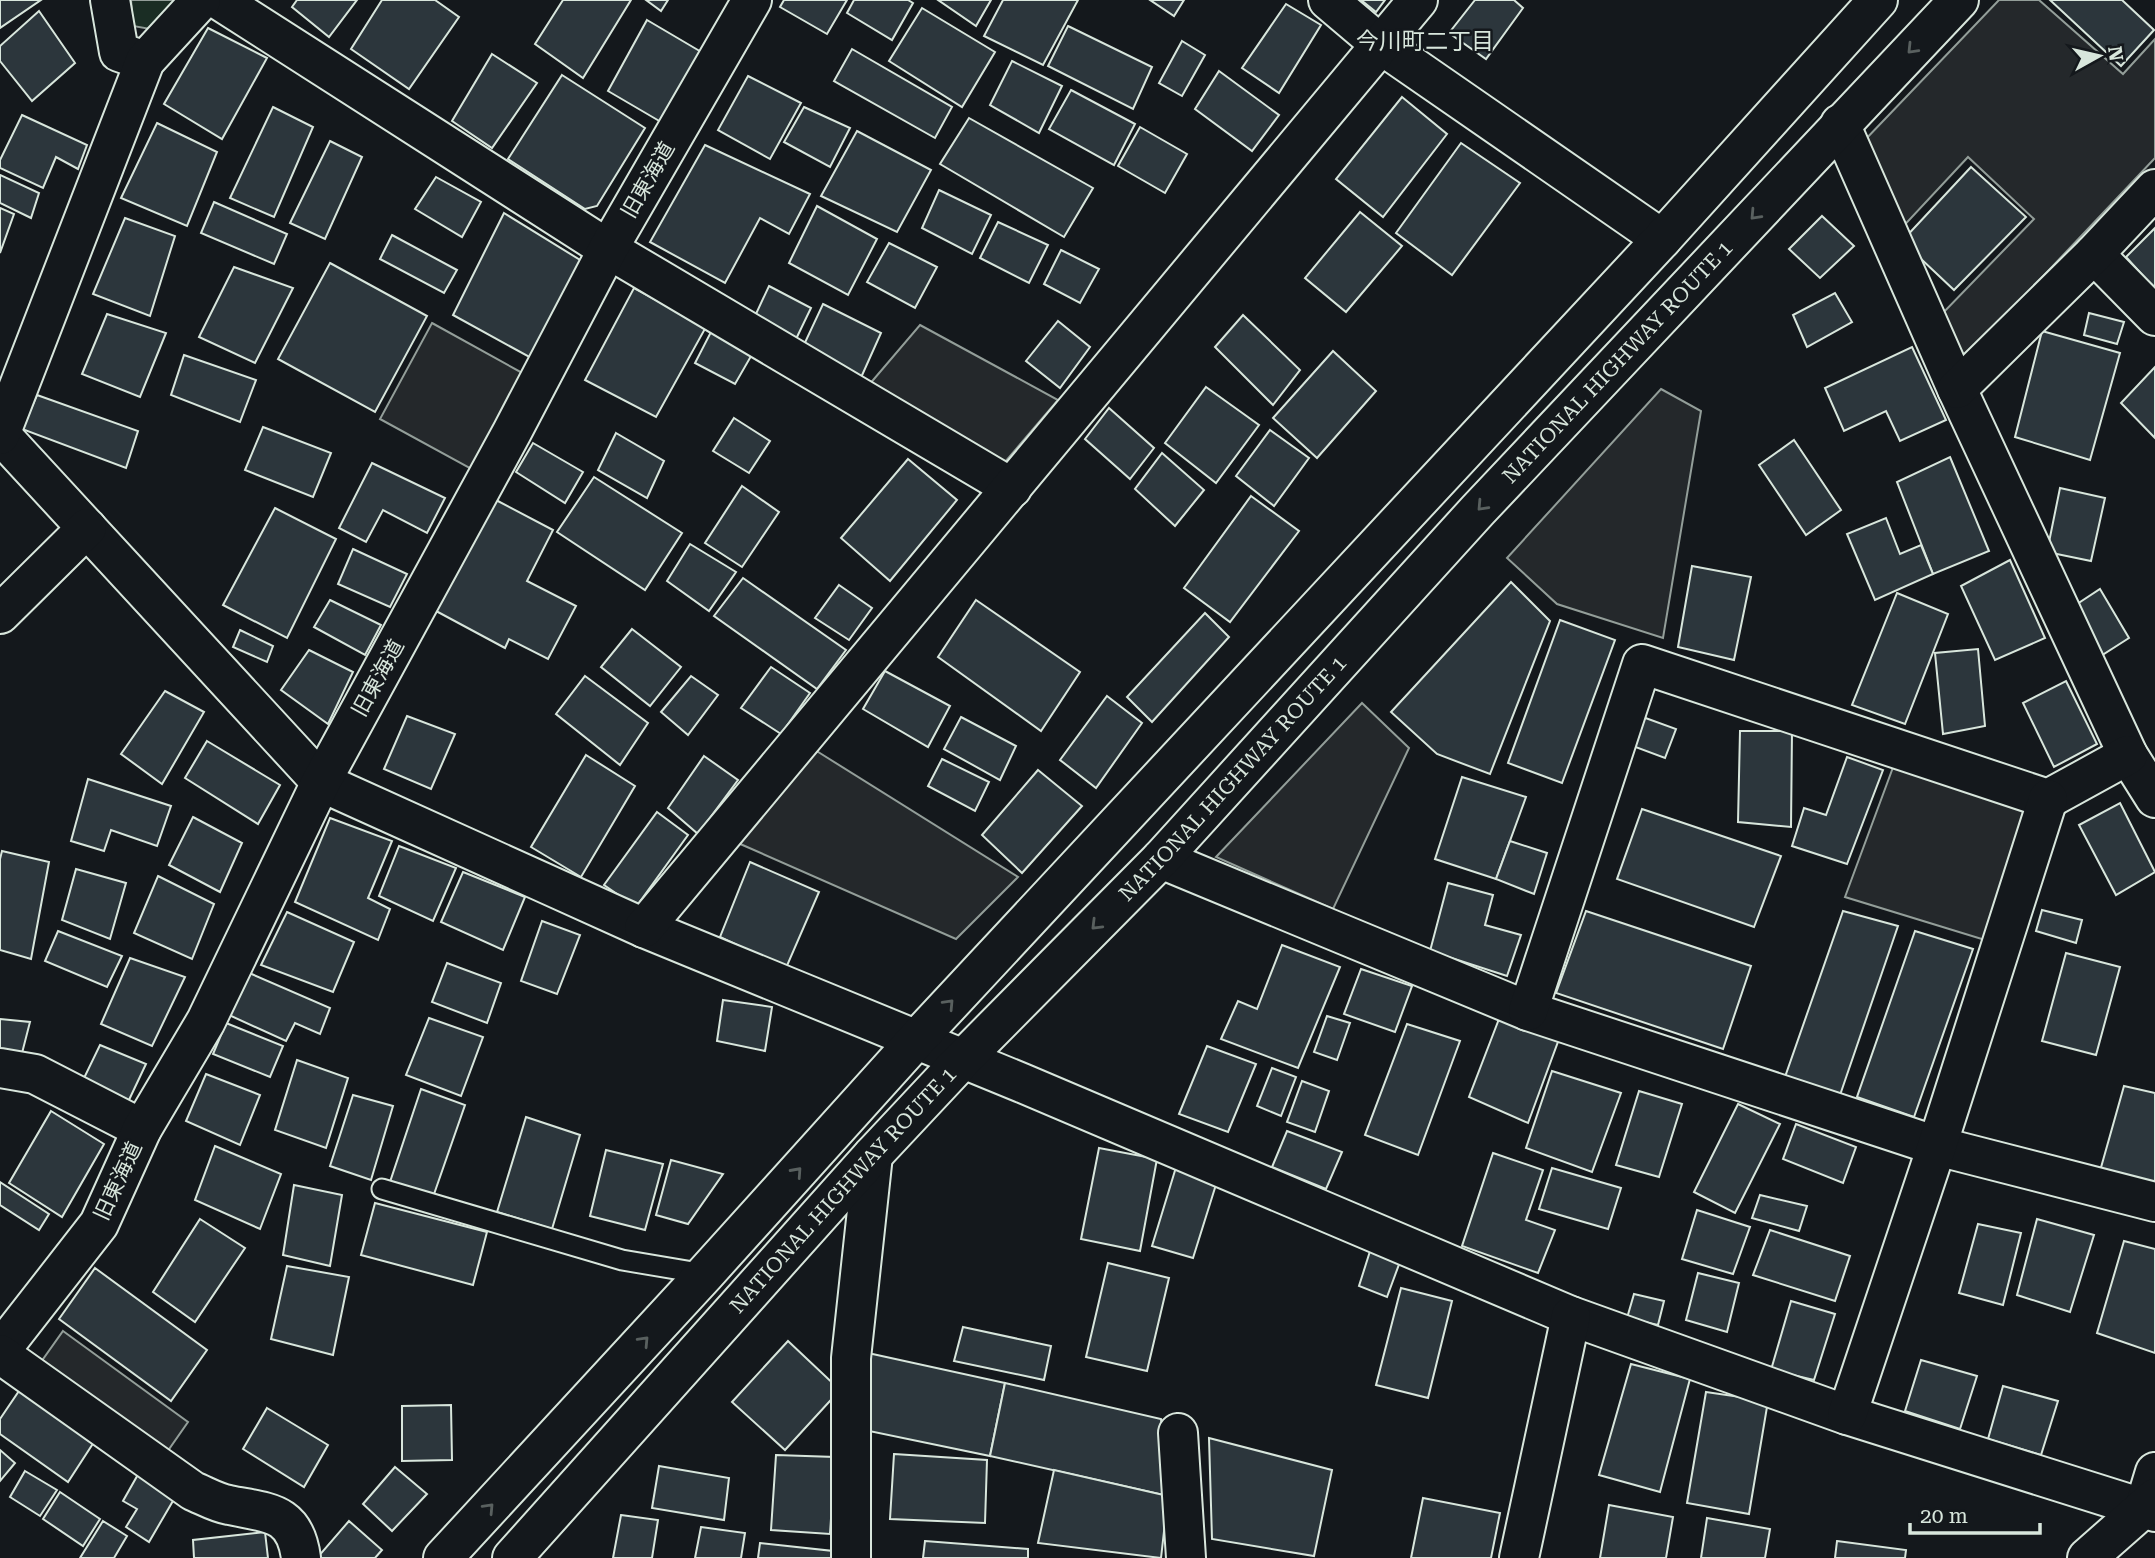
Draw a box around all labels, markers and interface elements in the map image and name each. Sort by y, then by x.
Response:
north arrow [2064,21,2134,91]
district label: 今川町二丁目 [1356,28,1494,55]
one-way arrow [1907,41,1920,54]
text: N [2103,45,2128,63]
street label: 旧東海道 [617,138,679,222]
one-way arrow [1751,206,1764,219]
street label: NATIONAL HIGHWAY ROUTE 1 [1498,236,1738,488]
one-way arrow [1478,498,1491,511]
street label: 旧東海道 [347,635,409,721]
street label: NATIONAL HIGHWAY ROUTE 1 [1114,651,1351,906]
one-way arrow [1091,917,1104,930]
one-way arrow [941,999,954,1012]
street label: NATIONAL HIGHWAY ROUTE 1 [725,1062,961,1318]
street label: 旧東海道 [89,1138,147,1224]
one-way arrow [789,1167,801,1180]
one-way arrow [635,1336,648,1349]
scale bar [1910,1492,2039,1536]
one-way arrow [481,1503,494,1516]
text: 20 m [1920,1504,1968,1528]

